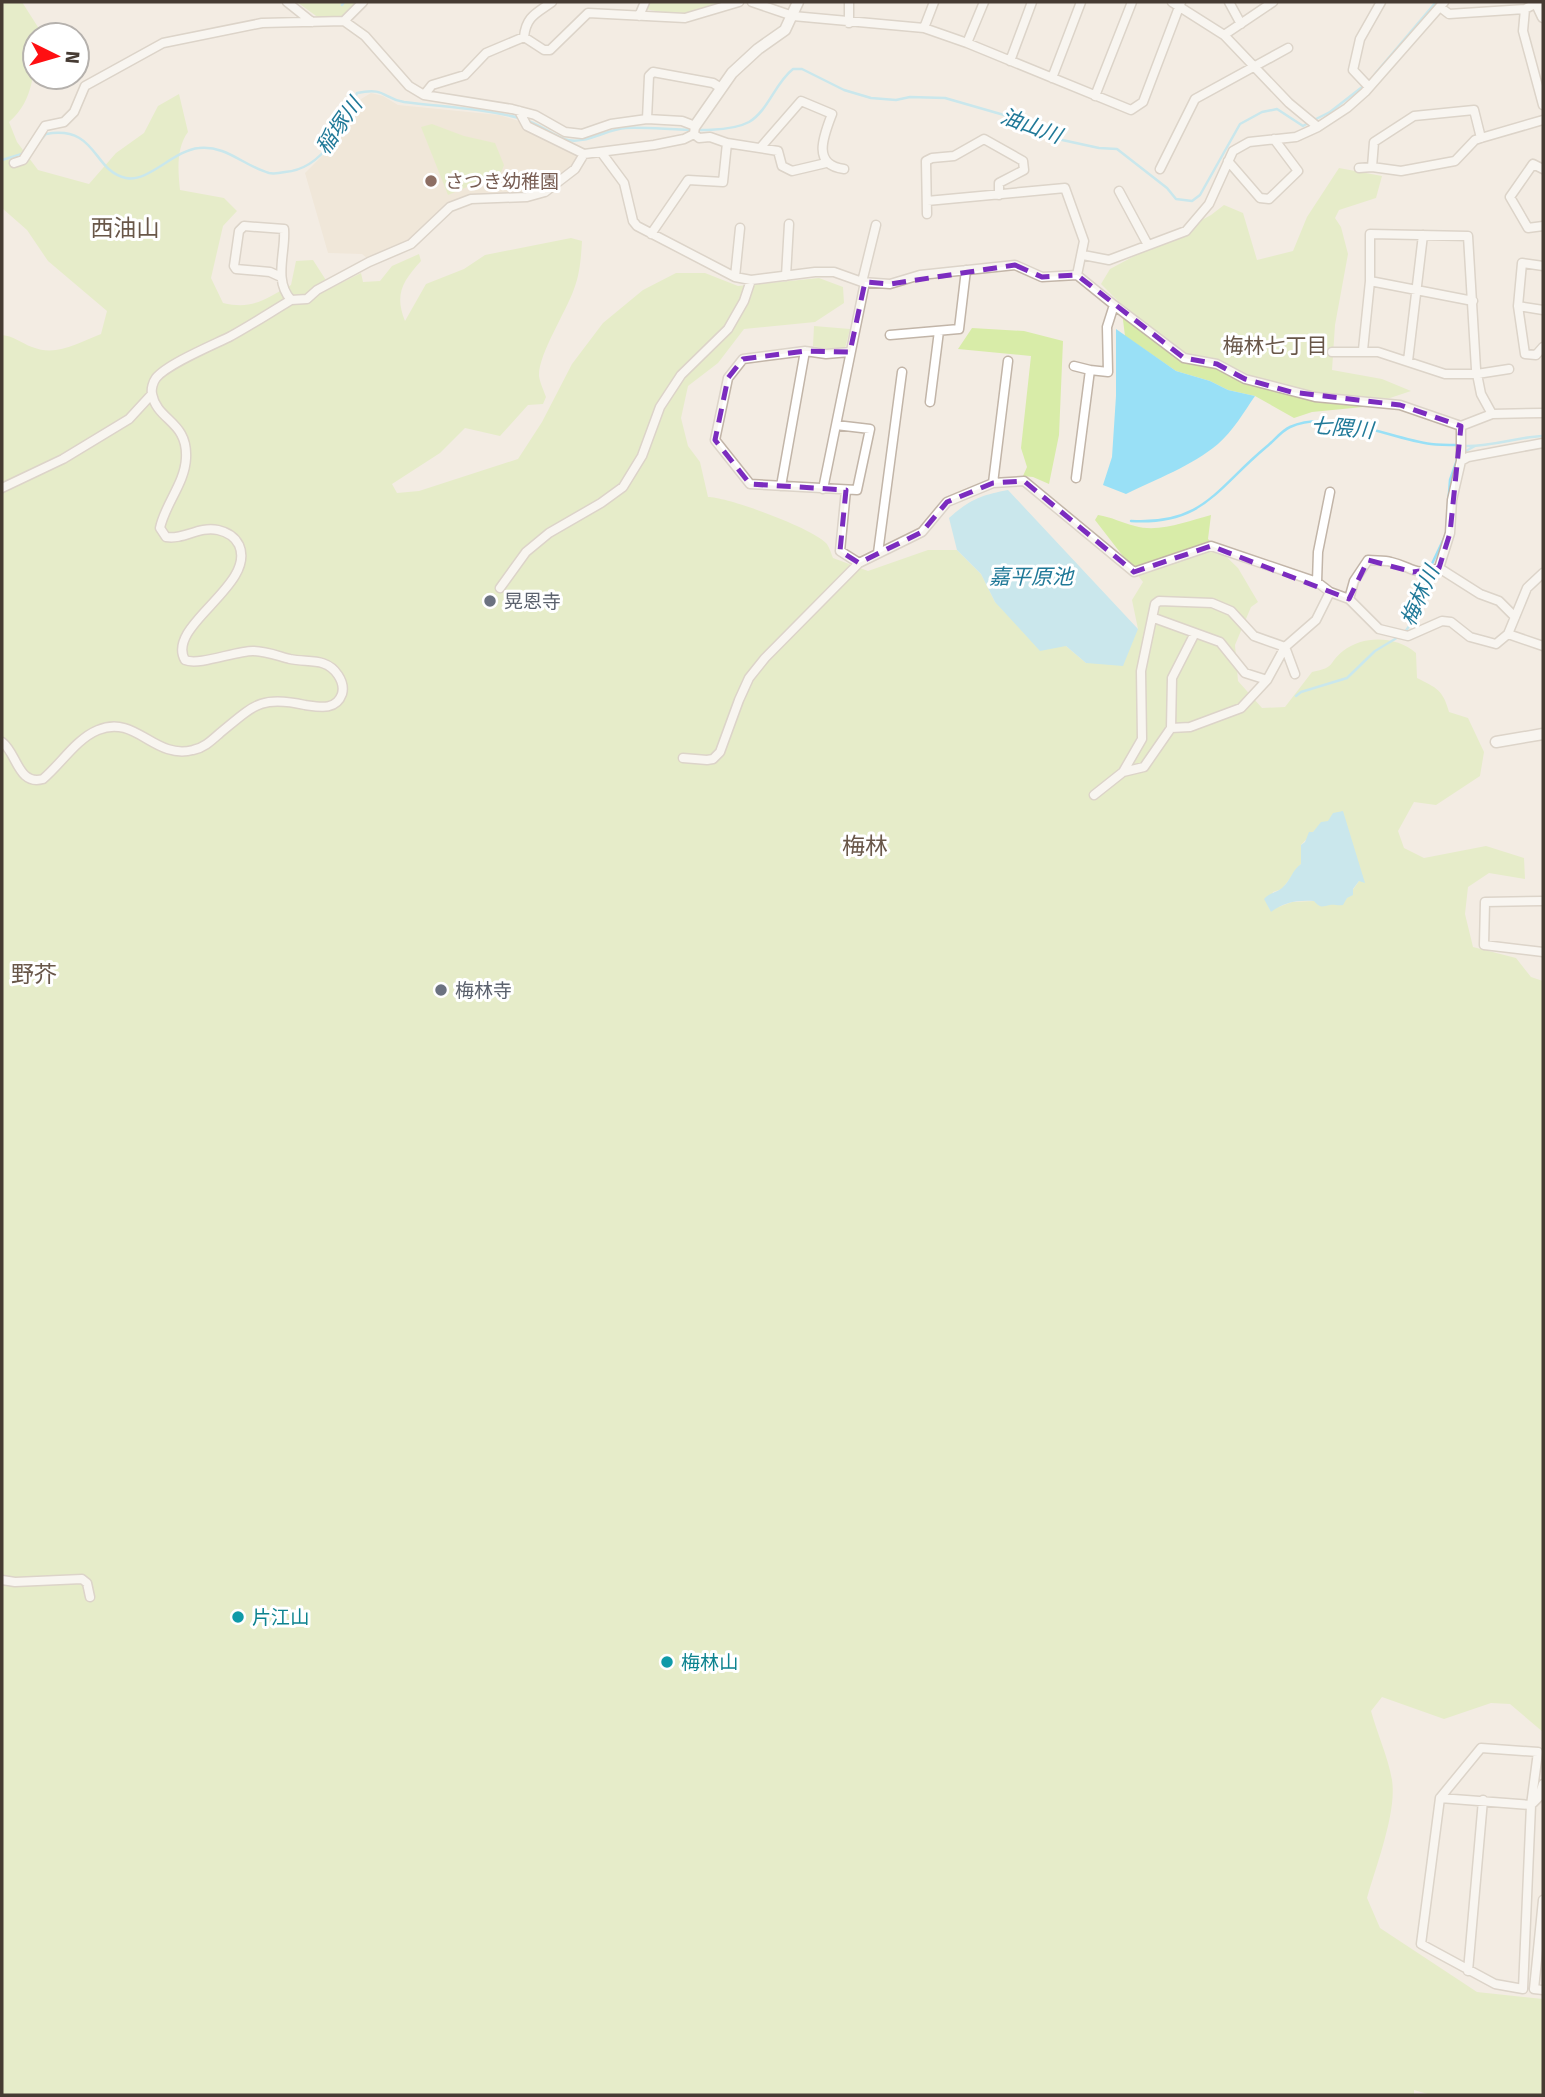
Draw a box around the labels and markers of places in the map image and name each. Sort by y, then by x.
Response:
place label: さつき幼稚園 [445,170,559,193]
marker: さつき幼稚園 [423,173,439,189]
place label: 晃恩寺 [504,590,561,613]
marker: 晃恩寺 [482,593,498,609]
place label: 梅林寺 [455,979,512,1002]
marker: 梅林寺 [433,982,449,998]
place label: 片江山 [252,1606,309,1629]
marker: 片江山 [230,1609,246,1625]
place label: 梅林山 [681,1651,738,1674]
marker: 梅林山 [659,1654,675,1670]

